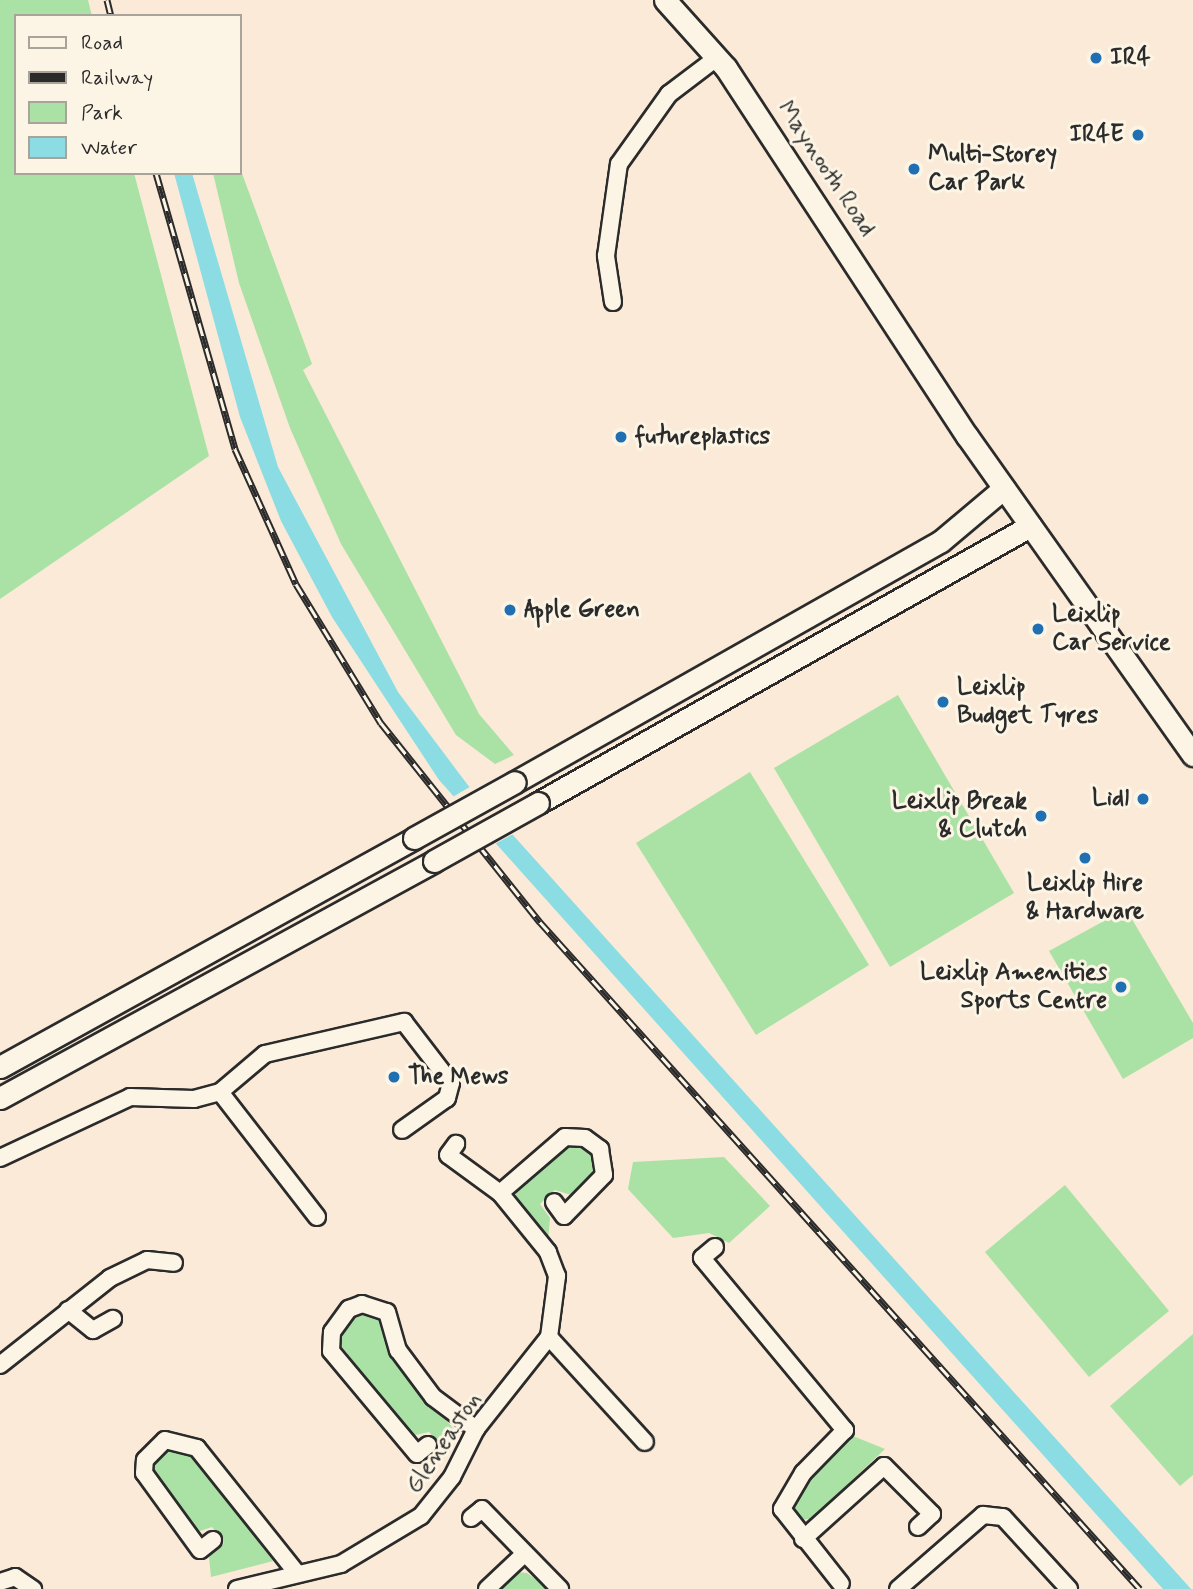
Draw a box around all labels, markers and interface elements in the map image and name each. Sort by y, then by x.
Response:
legend [14,14,242,175]
text: Road [81,29,123,57]
place label: IR4 [1110,44,1151,72]
marker: IR4 [1088,50,1104,66]
text: Railway [81,64,153,92]
street label: Maynooth Road [770,96,882,242]
text: Park [81,99,123,127]
place label: IR4E [1069,121,1124,149]
marker: IR4E [1130,127,1146,143]
text: Water [81,134,137,162]
place label: Multi-Storey Car Park [928,141,1057,197]
marker: Multi-Storey Car Park [906,161,922,177]
place label: futureplastics [635,423,770,451]
marker: futureplastics [613,429,629,445]
place label: Apple Green [524,596,643,624]
place label: Leixlip Car Service [1052,601,1170,657]
marker: Apple Green [502,602,518,618]
marker: Leixlip Car Service [1030,621,1046,637]
place label: Leixlip Budget Tyres [957,674,1093,730]
marker: Leixlip Budget Tyres [935,694,951,710]
place label: Lidl [1092,785,1129,813]
place label: Leixlip Break & Clutch [893,788,1027,844]
marker: Lidl [1135,791,1151,807]
marker: Leixlip Break & Clutch [1033,808,1049,824]
marker: Leixlip Hire & Hardware [1077,850,1093,866]
place label: Leixlip Hire & Hardware [1026,870,1144,926]
place label: Leixlip Amenities Sports Centre [929,959,1107,1015]
marker: Leixlip Amenities Sports Centre [1113,979,1129,995]
place label: The Mews [408,1063,509,1091]
marker: The Mews [386,1069,402,1085]
street label: Gleneaston [400,1387,488,1499]

